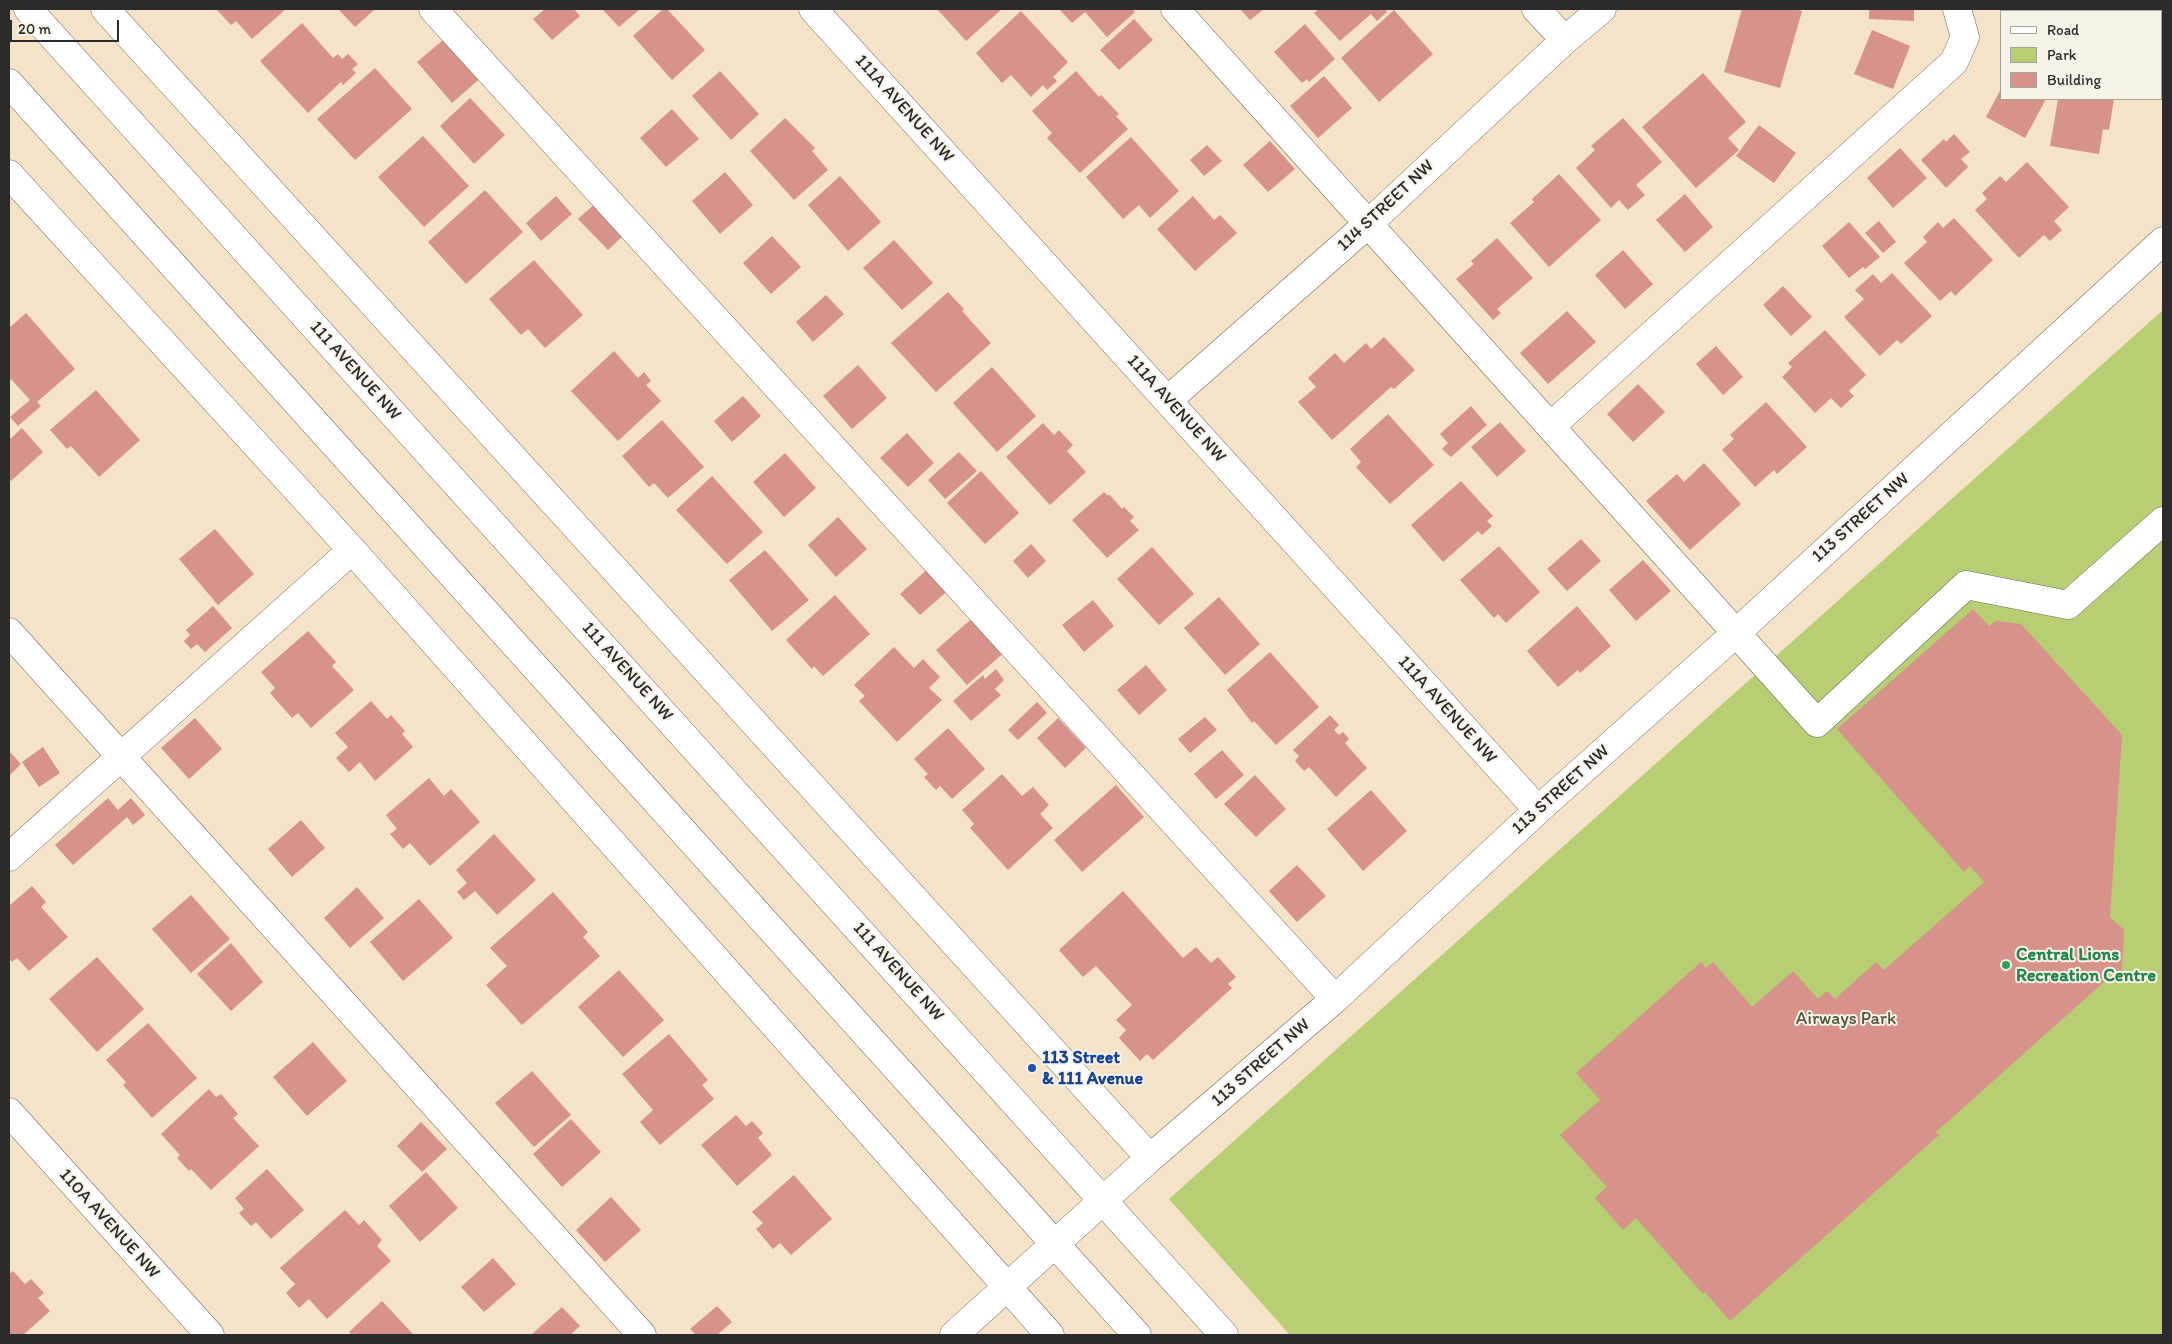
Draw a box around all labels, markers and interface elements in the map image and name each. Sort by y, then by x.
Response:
scale bar [12,10,121,42]
legend [2000,10,2162,100]
text: 20 m [18,20,51,38]
text: Road [2047,21,2079,39]
text: Park [2047,46,2077,64]
street label: 111A AVENUE NW [850,51,958,167]
text: Building [2047,71,2101,89]
street label: 114 STREET NW [1333,156,1439,256]
street label: 111 AVENUE NW [305,317,405,425]
street label: 111A AVENUE NW [1122,351,1230,467]
street label: 113 STREET NW [1808,469,1914,567]
street label: 111 AVENUE NW [577,618,677,726]
street label: 111A AVENUE NW [1393,652,1501,768]
street label: 113 STREET NW [1508,741,1614,839]
street label: 111 AVENUE NW [848,918,948,1026]
place label: Central Lions Recreation Centre [2016,944,2156,986]
marker: Central Lions Recreation Centre [2000,959,2012,971]
park label: Airways Park [1796,1008,1896,1030]
street label: 113 STREET NW [1207,1014,1315,1112]
place label: 113 Street & 111 Avenue [1042,1047,1143,1090]
marker: 113 Street & 111 Avenue [1026,1062,1038,1074]
street label: 110A AVENUE NW [54,1165,164,1283]

